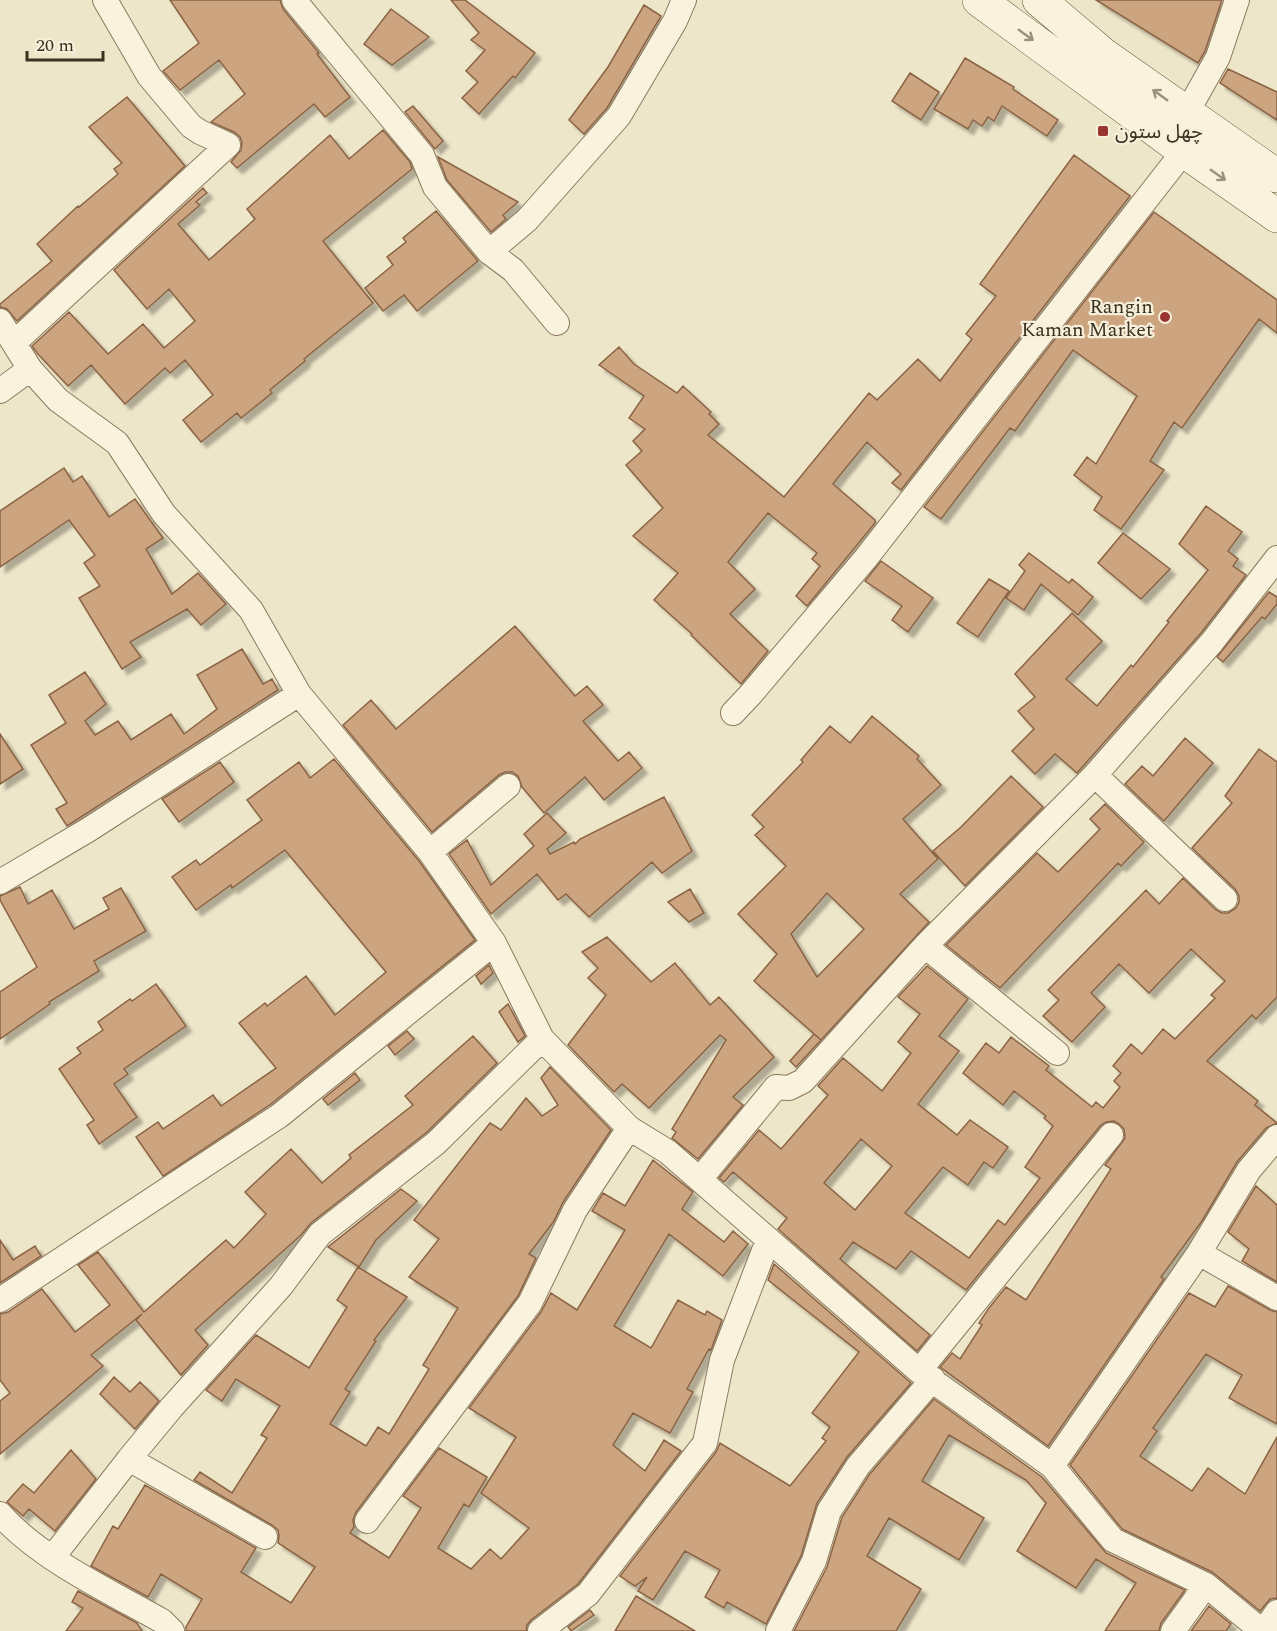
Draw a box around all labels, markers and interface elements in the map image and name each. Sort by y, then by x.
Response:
scale bar [27,24,104,62]
one-way arrow [1018,28,1034,41]
text: 20 m [36,32,74,59]
one-way arrow [1152,89,1169,101]
place label: چهل ستون [1115,117,1203,147]
marker: چهل ستون [1096,124,1110,138]
one-way arrow [1209,169,1225,181]
place label: Rangin Kaman Market [1021,292,1153,345]
marker: Rangin Kaman Market [1158,310,1172,324]

